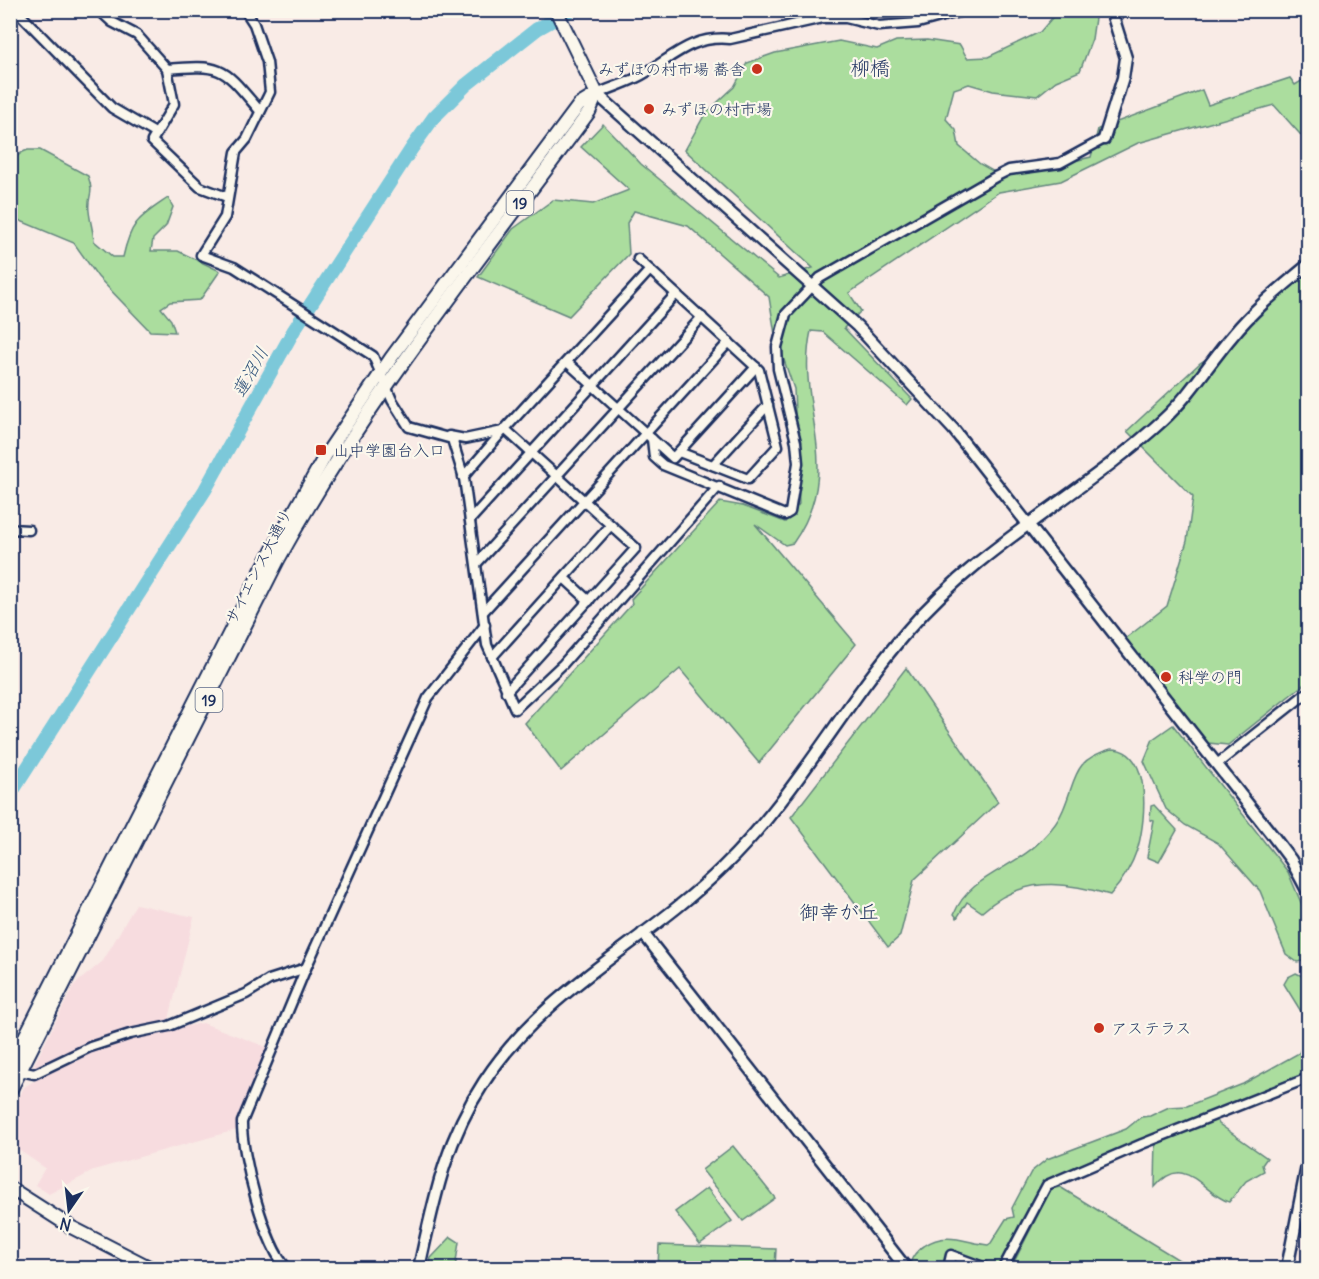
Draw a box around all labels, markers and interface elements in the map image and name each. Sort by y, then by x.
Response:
district label: 柳橋 [850,55,890,80]
place label: みずほの村市場 蕎舎 [598,59,745,79]
marker: みずほの村市場 蕎舎 [750,62,764,76]
place label: みずほの村市場 [661,99,772,119]
marker: みずほの村市場 [642,102,656,116]
road number: 19 [506,191,534,215]
water label: 蓮沼川 [227,343,273,401]
place label: 山中学園台入口 [333,440,445,460]
marker: 山中学園台入口 [314,443,328,457]
street label: サイエンス大通り [220,505,296,627]
place label: 科学の門 [1178,667,1242,687]
marker: 科学の門 [1159,670,1173,684]
road number: 19 [196,688,222,712]
district label: 御幸が丘 [799,899,879,924]
place label: アステラス [1111,1018,1191,1038]
marker: アステラス [1092,1021,1106,1035]
north arrow [39,1180,99,1240]
text: N [58,1214,73,1236]

